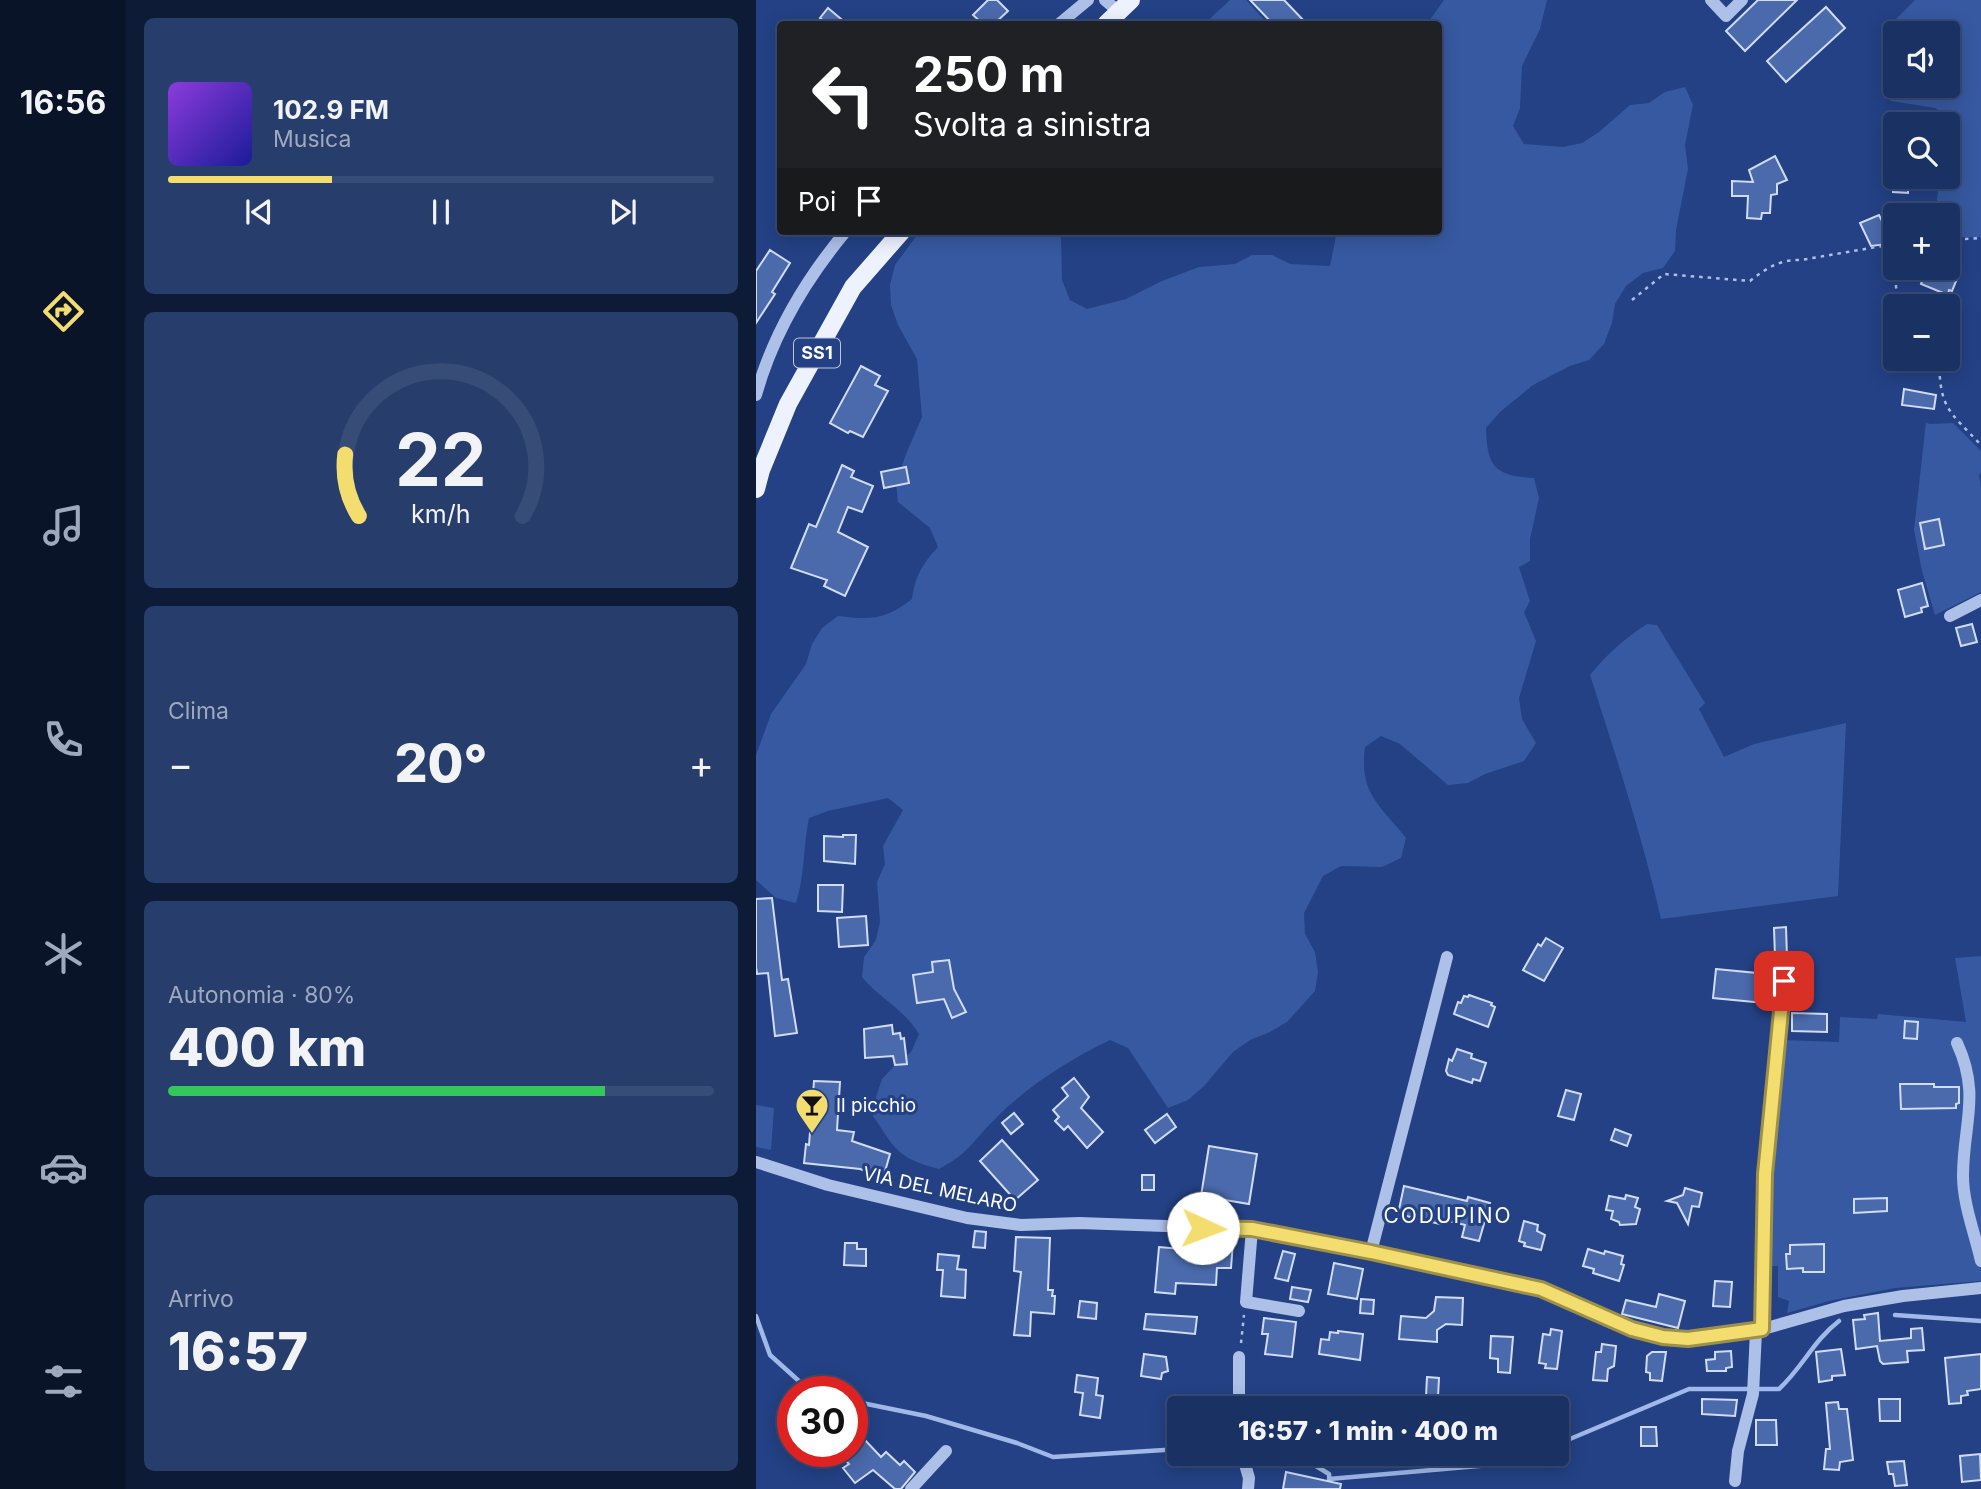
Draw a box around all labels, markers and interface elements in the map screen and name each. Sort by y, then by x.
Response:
map controls [1883,21,1960,371]
button: sound [1883,21,1960,98]
text: 250 m [913,45,1065,104]
icon: left [798,49,889,140]
text: 16:56 [20,83,106,122]
text: 102.9 FM [273,94,389,125]
text: Svolta a sinistra [913,105,1152,144]
button: search [1883,112,1960,189]
text: Musica [273,125,351,153]
icon: arrive [850,182,888,220]
text: Poi [798,186,836,217]
icon: previous [240,193,278,231]
icon: pause [422,193,460,231]
icon: next [604,193,642,231]
button: + [1883,203,1960,280]
icon: directions [39,287,88,336]
button: − [1883,294,1960,371]
road number: SS1 [794,338,840,368]
text: 22 [395,416,487,505]
text: km/h [411,499,471,529]
icon: music [39,501,88,550]
text: Clima [168,697,229,725]
icon: phone [39,715,88,764]
text: 20° [394,732,488,795]
text: − [168,741,193,787]
text: + [689,741,714,787]
icon: climate [39,929,88,978]
pin [1754,951,1814,1011]
icon: arrive [1765,962,1803,1000]
text: Autonomia · 80% [168,981,355,1009]
text: 400 km [168,1016,366,1079]
bar icon: Il picchio [793,1086,831,1135]
place label: Il picchio [836,1094,916,1117]
icon: car [39,1143,88,1192]
street label: VIA DEL MELARO [861,1162,1019,1217]
position arrow [1166,1191,1240,1265]
district label: CODUPINO [1383,1203,1513,1228]
text: Arrivo [168,1285,234,1313]
text: 16:57 [168,1320,308,1383]
icon: filters [39,1357,88,1406]
speed limit sign: 30 [777,1376,868,1467]
text: 16:57 · 1 min · 400 m [1238,1415,1498,1446]

